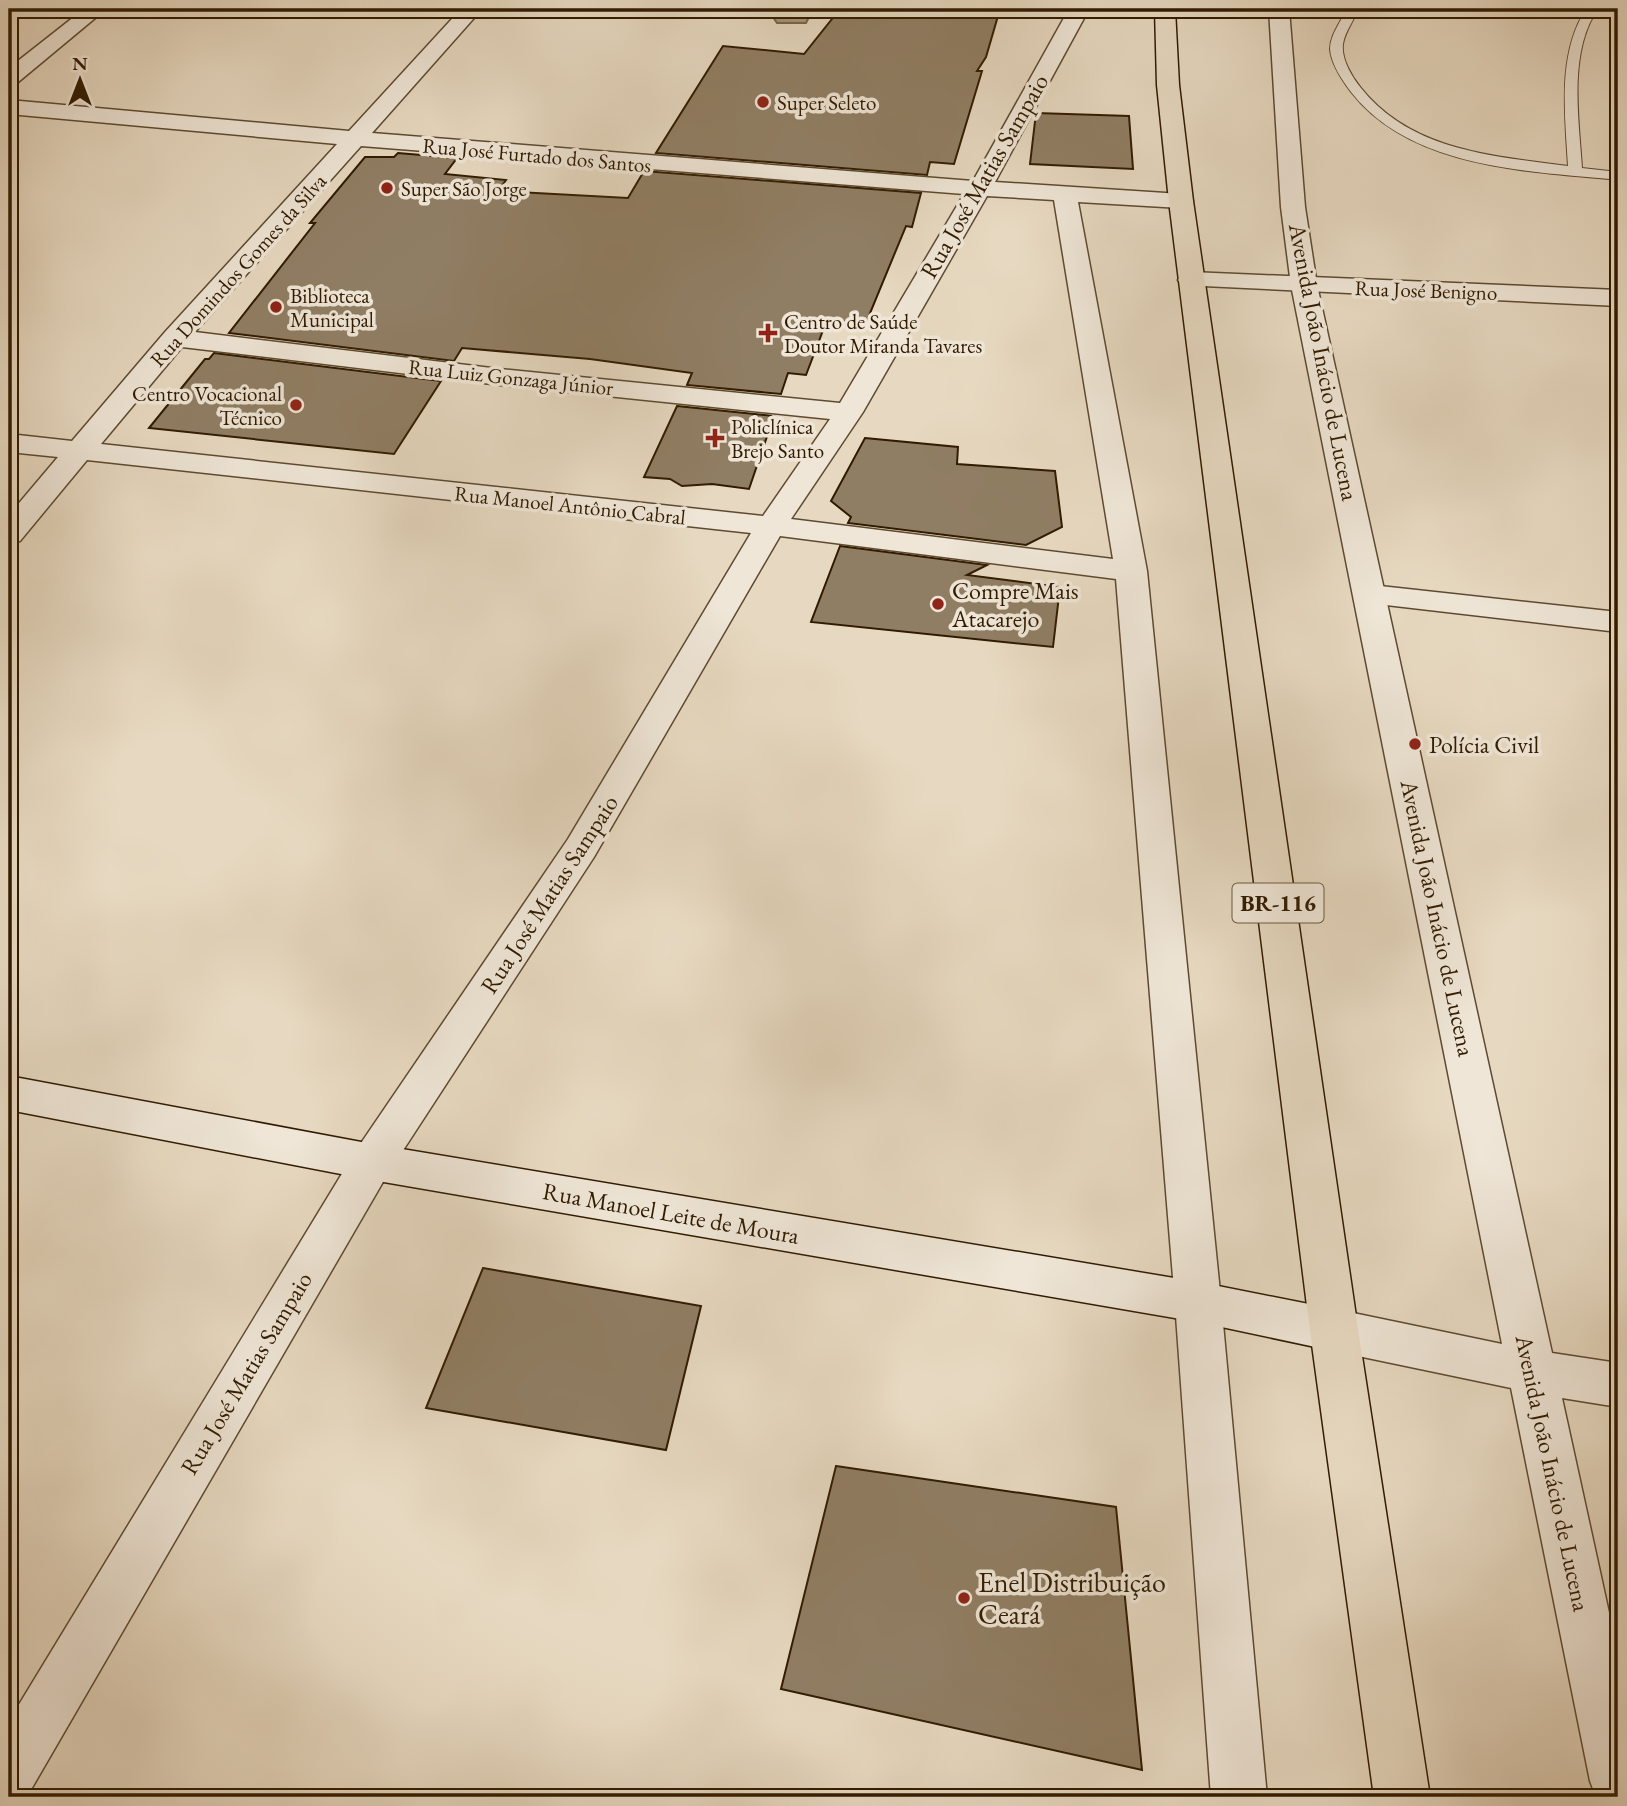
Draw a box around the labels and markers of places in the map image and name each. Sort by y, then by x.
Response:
place label: Super Seleto [777,89,876,116]
marker: Super Seleto [755,94,771,110]
place label: Super São Jorge [401,175,527,202]
marker: Super São Jorge [379,180,395,196]
place label: Biblioteca Municipal [290,282,374,333]
marker: Biblioteca Municipal [268,299,284,315]
place label: Centro de Saúde Doutor Miranda Tavares [784,308,983,359]
marker: Centro de Saúde Doutor Miranda Tavares [758,323,778,343]
place label: Centro Vocacional Técnico [132,380,282,431]
marker: Centro Vocacional Técnico [288,397,304,413]
place label: Policlínica Brejo Santo [731,413,824,464]
marker: Policlínica Brejo Santo [705,428,725,448]
place label: Compre Mais Atacarejo [951,575,1079,634]
marker: Compre Mais Atacarejo [930,596,946,612]
place label: Polícia Civil [1429,729,1540,760]
marker: Polícia Civil [1407,736,1423,752]
place label: Enel Distribuição Ceará [978,1564,1166,1632]
marker: Enel Distribuição Ceará [956,1590,972,1606]

